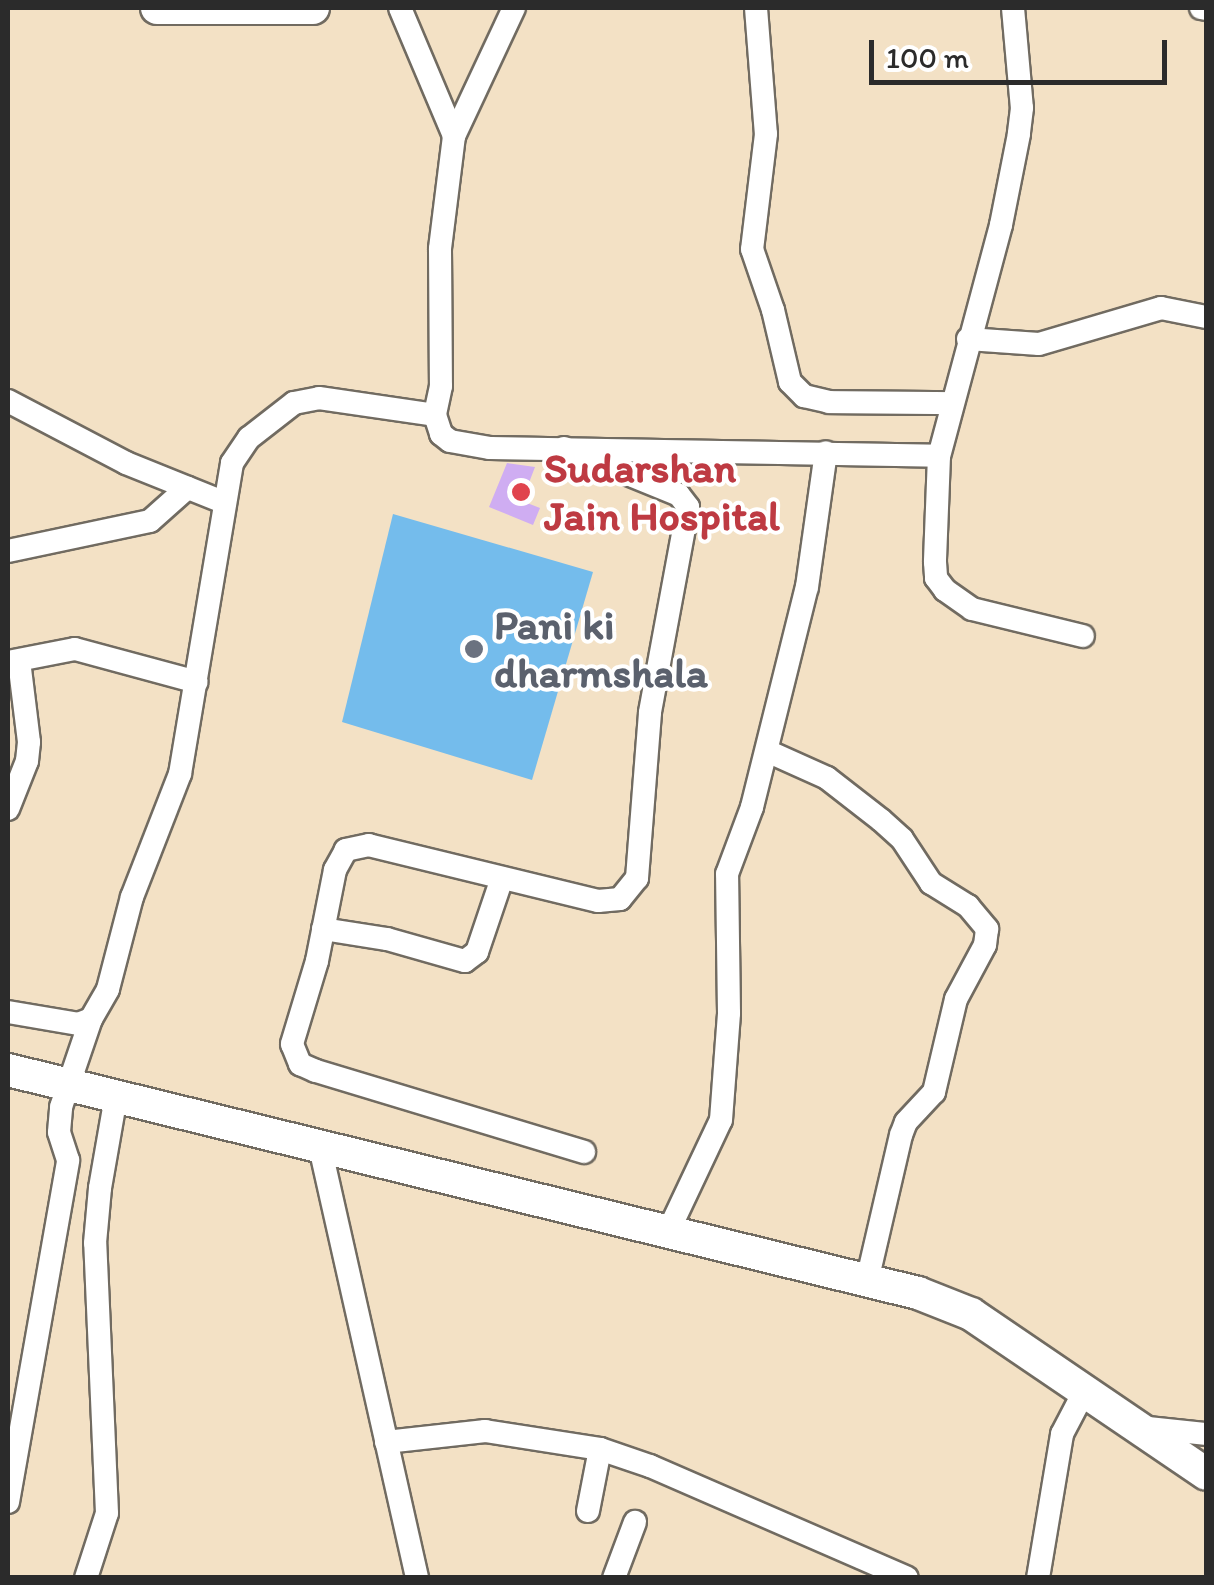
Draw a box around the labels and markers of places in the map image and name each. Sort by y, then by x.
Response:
place label: Sudarshan Jain Hospital [544,443,780,542]
marker: Sudarshan Jain Hospital [508,479,534,505]
place label: Pani ki dharmshala [494,600,708,698]
marker: Pani ki dharmshala [463,638,485,660]

